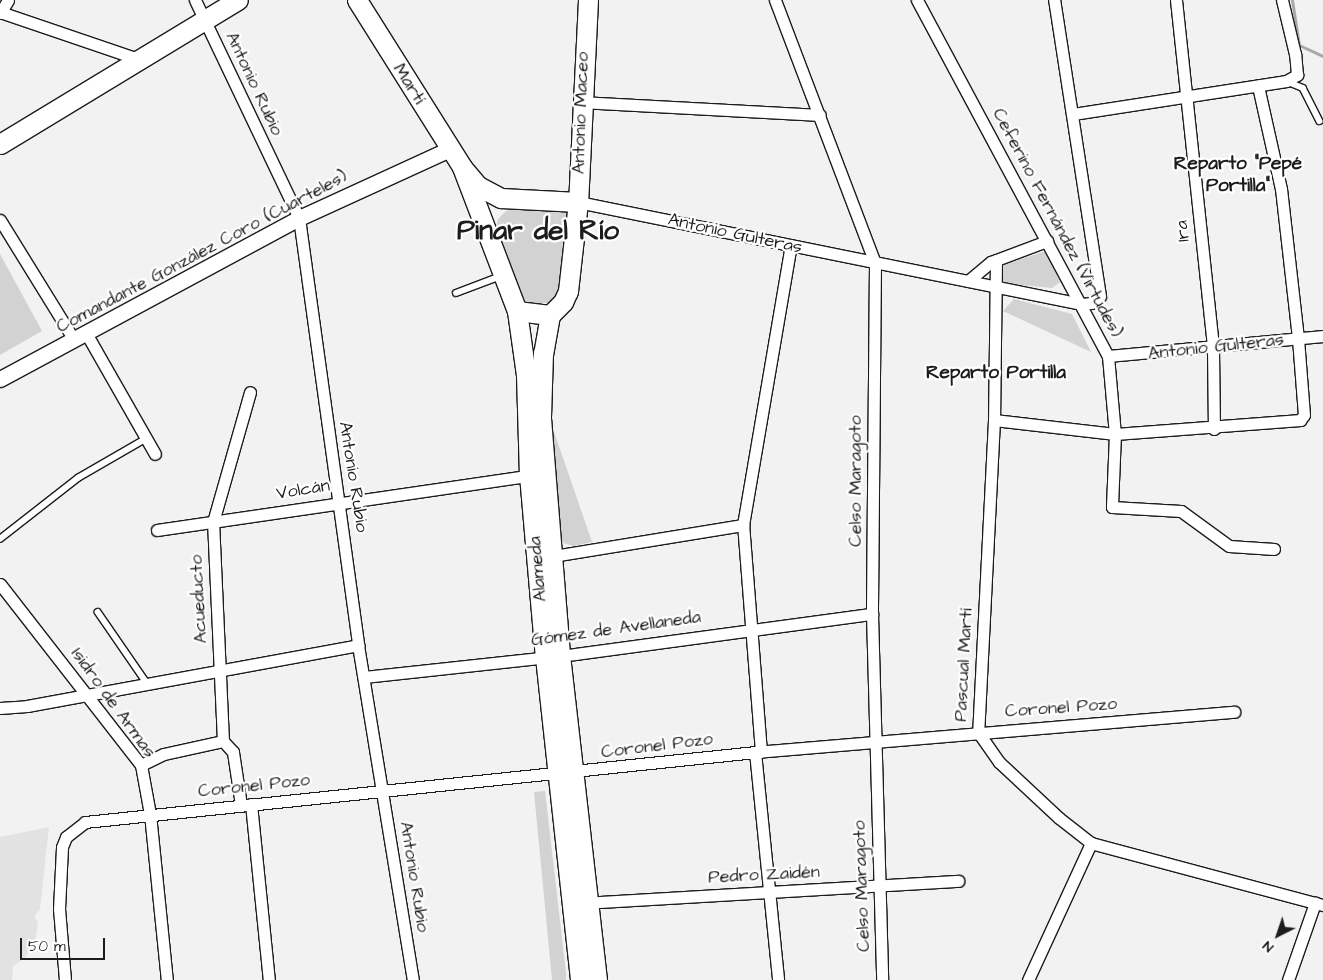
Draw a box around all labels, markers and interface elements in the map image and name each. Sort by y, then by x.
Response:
street label: Antonio Rubio [221,29,287,139]
street label: Antonio Maceo [568,52,594,174]
street label: Martí [388,60,430,108]
street label: Ceferino Fernández (Virtudes) [987,105,1127,341]
district label: Reparto "Pepé Portilla" [1174,153,1302,197]
street label: Comandante González Coro (Cuarteles) [53,166,351,338]
street label: Antonio Gulteras [666,209,804,259]
district label: Pinar del Río [457,214,619,248]
street label: 1ra [1171,219,1195,243]
street label: Antonio Gulteras [1147,329,1285,365]
district label: Reparto Portilla [926,362,1066,384]
street label: Celso Maragoto [845,415,867,547]
street label: Antonio Rubio [334,420,372,534]
street label: Volcán [275,475,331,505]
street label: Alameda [524,535,552,603]
street label: Acueducto [186,554,212,644]
street label: Gómez de Avellaneda [530,606,702,652]
street label: Pascual Martí [950,608,978,722]
street label: Isidro de Armas [66,644,160,762]
street label: Coronel Pozo [1004,693,1118,723]
street label: Coronel Pozo [600,728,714,764]
street label: Coronel Pozo [197,769,311,803]
street label: Antonio Rubio [395,820,433,934]
street label: Celso Maragoto [849,820,875,952]
street label: Pedro Zaidén [708,861,820,889]
north arrow [1253,910,1303,960]
scale bar [22,928,108,960]
text: 50 m [28,936,66,957]
text: N [1258,936,1278,957]

